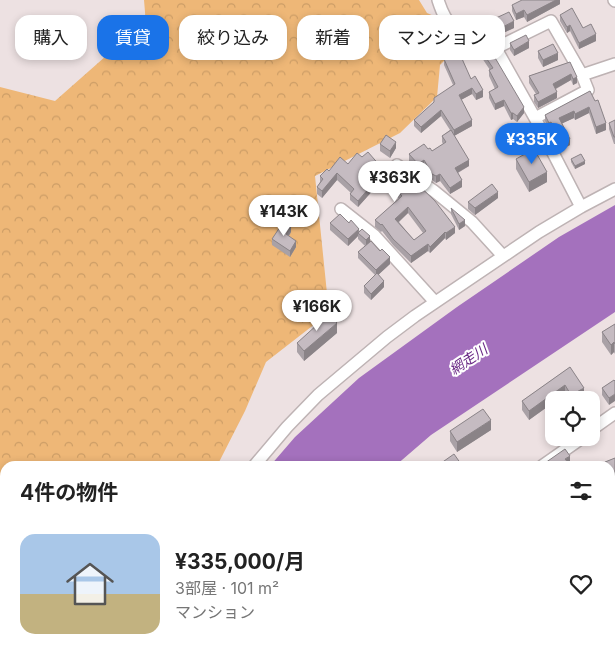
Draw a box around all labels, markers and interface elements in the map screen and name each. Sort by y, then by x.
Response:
chip: 購入 [15,15,87,60]
chip: 賃貸 [97,15,169,60]
chip: 絞り込み [179,15,287,60]
chip: 新着 [297,15,369,60]
chip: マンション [379,15,505,60]
pin: ¥335K [497,122,567,165]
text: ¥335K [506,129,558,149]
pin: ¥363K [360,160,430,203]
text: ¥363K [369,167,421,187]
pin: ¥143K [249,194,319,237]
text: ¥143K [260,201,308,221]
pin: ¥166K [282,290,352,332]
text: ¥166K [293,296,341,316]
water label: 網走川 [446,339,492,378]
map controls [545,391,600,446]
button: locate [545,391,600,446]
icon: filters [567,477,595,505]
text: 4件の物件 [20,480,118,505]
text: ¥335,000/月 [175,549,305,574]
icon: home [60,554,120,614]
icon: heart [567,570,595,598]
text: 3部屋 · 101 m² [175,578,279,598]
text: マンション [175,602,255,622]

